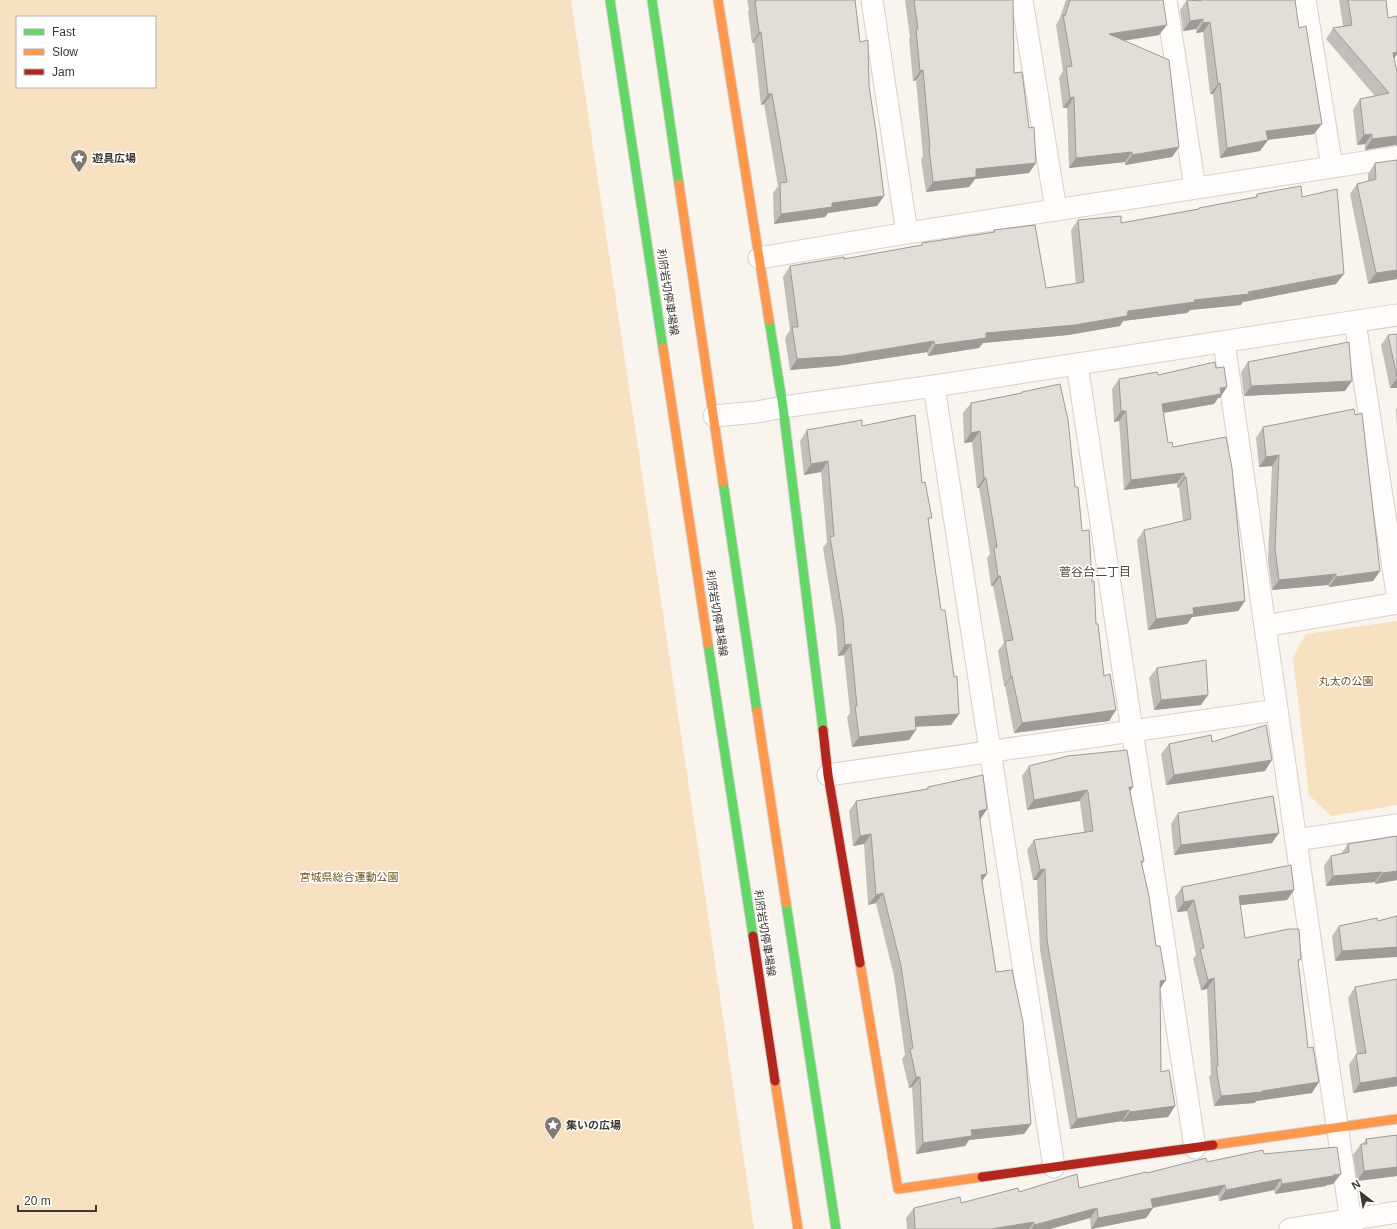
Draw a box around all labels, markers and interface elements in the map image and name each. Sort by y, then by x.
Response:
legend [16,16,156,88]
text: Fast [52,25,76,39]
text: Slow [52,45,78,59]
text: Jam [52,65,75,79]
place icon: 遊具広場 [69,148,89,173]
place label: 遊具広場 [92,152,136,164]
street label: 利府岩切停車場線 [655,248,681,336]
district label: 菅谷台二丁目 [1059,565,1131,579]
street label: 利府岩切停車場線 [704,569,730,657]
park label: 丸太の公園 [1319,675,1374,687]
park label: 宮城県総合運動公園 [300,871,399,883]
street label: 利府岩切停車場線 [752,889,778,977]
place icon: 集いの広場 [543,1115,563,1140]
place label: 集いの広場 [566,1119,621,1131]
north arrow [1341,1173,1381,1213]
text: N [1349,1177,1362,1192]
scale bar [18,1187,96,1213]
text: 20 m [24,1194,51,1208]

